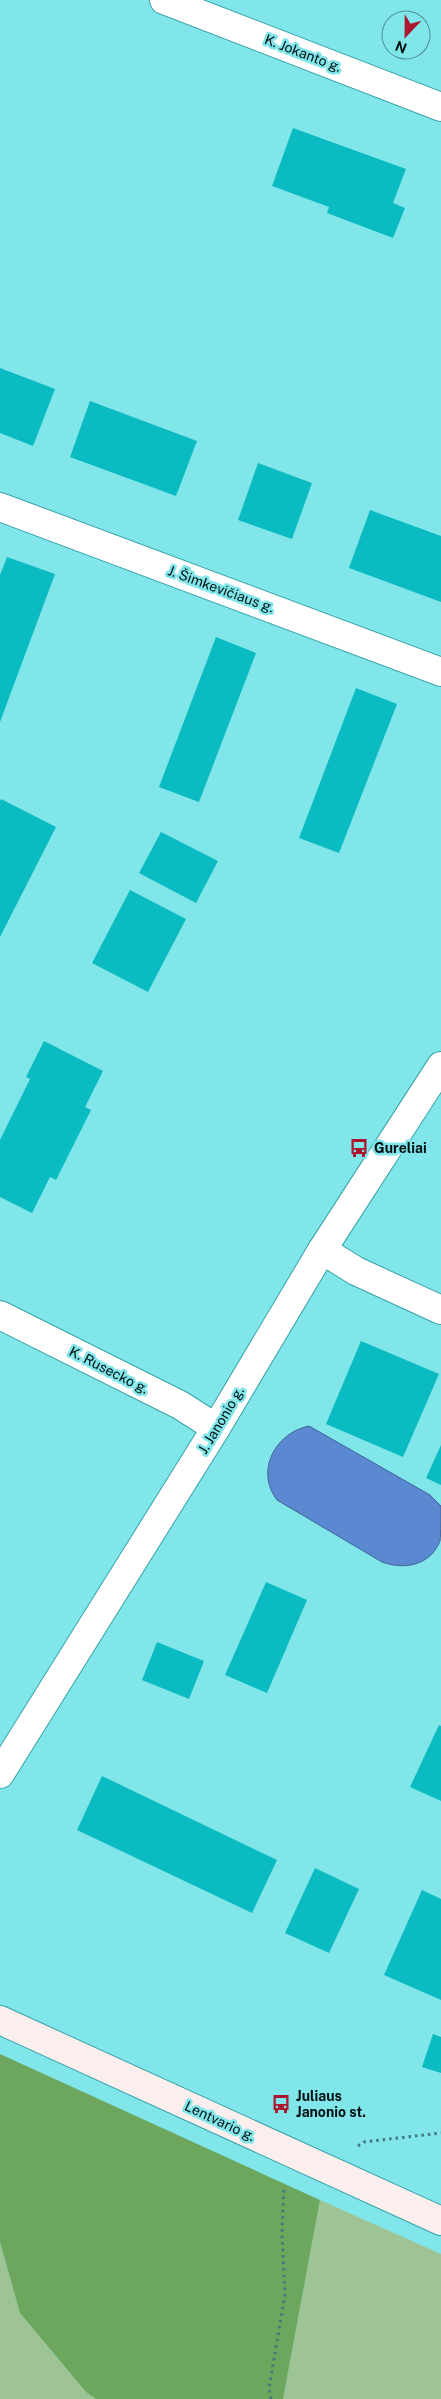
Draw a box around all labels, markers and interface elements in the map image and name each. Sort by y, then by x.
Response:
north arrow [381,10,431,60]
street label: K. Jokanto g. [262,31,344,75]
text: N [393,38,409,57]
street label: J. Šimkevičiaus g. [166,561,277,616]
bus stop icon: Gureliai [348,1137,370,1159]
place label: Gureliai [374,1140,427,1156]
street label: K. Rusecko g. [67,1343,151,1397]
street label: J. Janonio g. [195,1384,247,1456]
place label: Juliaus Janonio st. [296,2088,366,2120]
bus stop icon: Juliaus Janonio st. [270,2093,292,2115]
street label: Lentvario g. [182,2098,258,2144]

